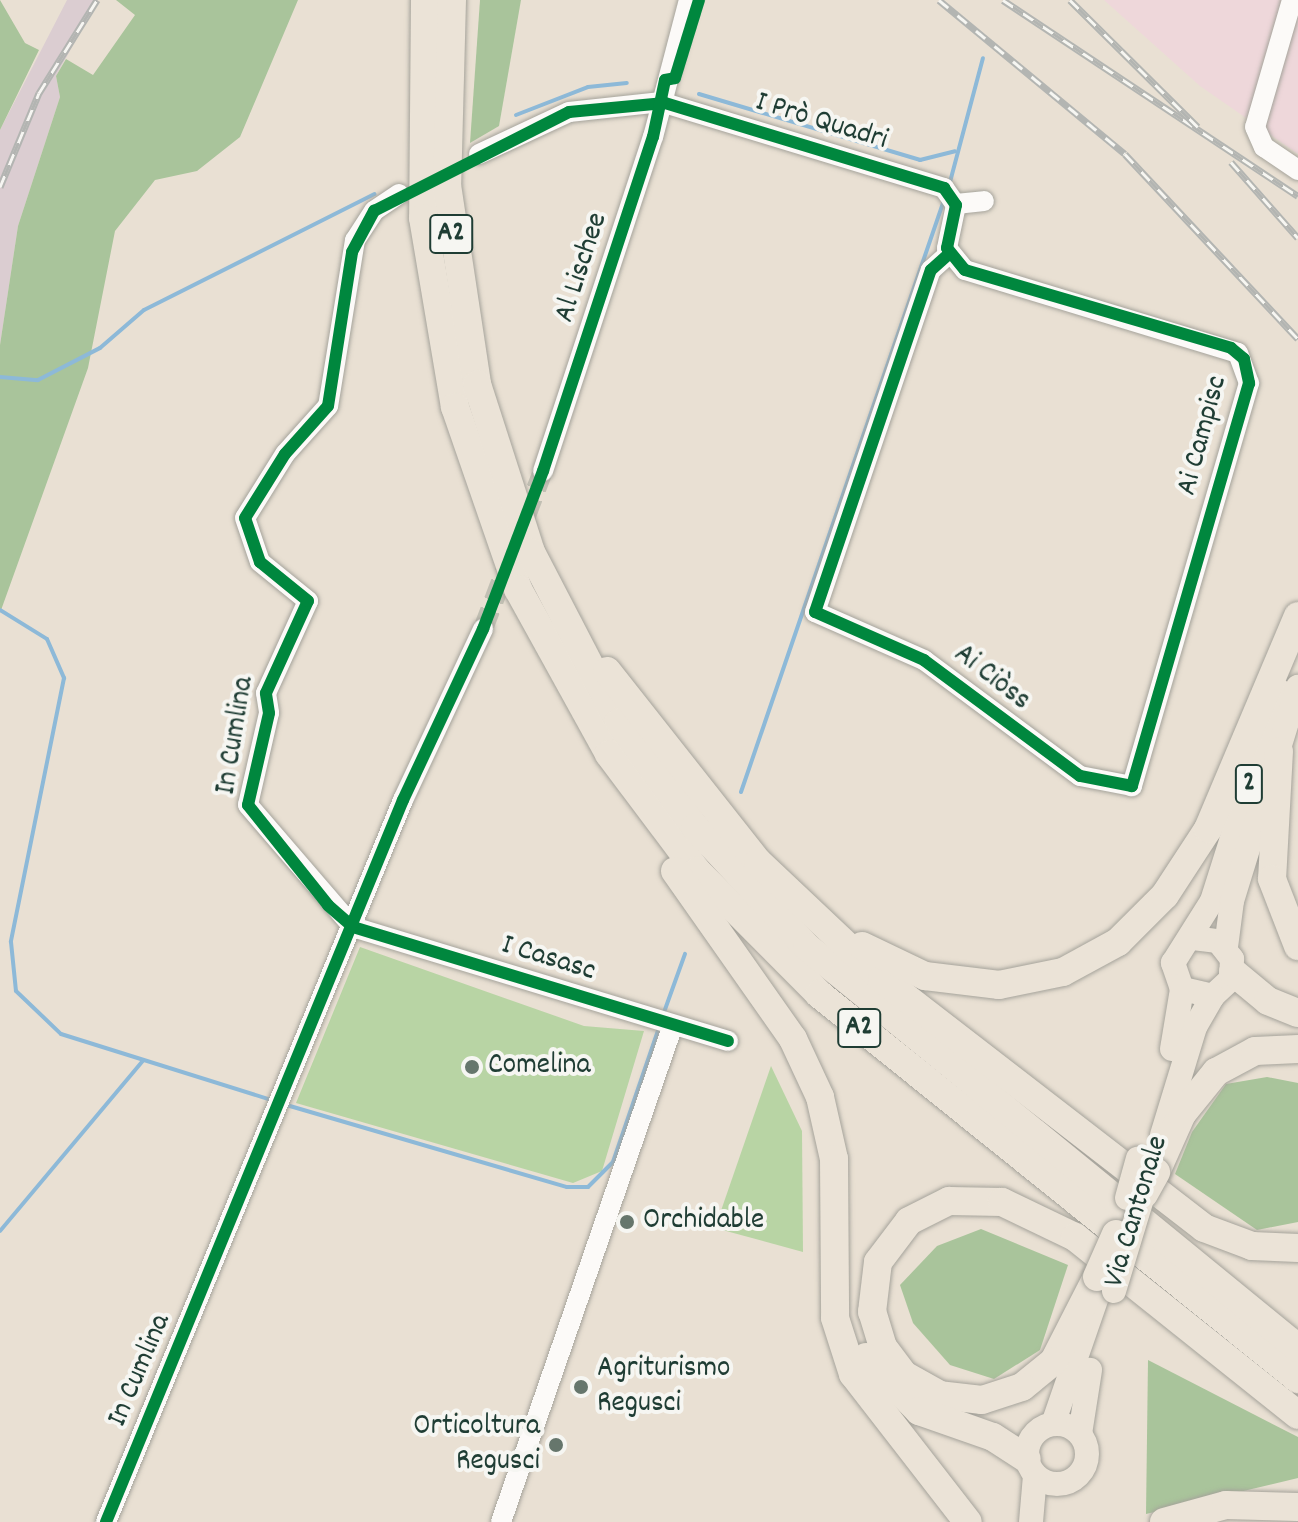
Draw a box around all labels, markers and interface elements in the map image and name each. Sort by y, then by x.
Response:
street label: I Prò Quadri [751,86,891,160]
street label: Al Lischee [548,209,618,327]
road number: A2 [429,210,473,258]
street label: Ai Campisc [1171,372,1237,500]
street label: Ai Ciòss [945,638,1037,720]
street label: In Cumlina [210,674,264,798]
road number: 2 [1233,760,1265,808]
street label: I Casasc [497,929,599,991]
road number: A2 [837,1004,881,1052]
place label: Comelina [488,1049,591,1085]
marker: Comelina [463,1058,481,1076]
street label: Via Cantonale [1098,1132,1178,1292]
place label: Orchidable [643,1204,764,1240]
marker: Orchidable [618,1213,636,1231]
street label: In Cumlina [101,1309,181,1433]
place label: Agriturismo Regusci [597,1352,730,1422]
marker: Agriturismo Regusci [572,1378,590,1396]
place label: Orticoltura Regusci [413,1410,540,1480]
marker: Orticoltura Regusci [547,1436,565,1454]

